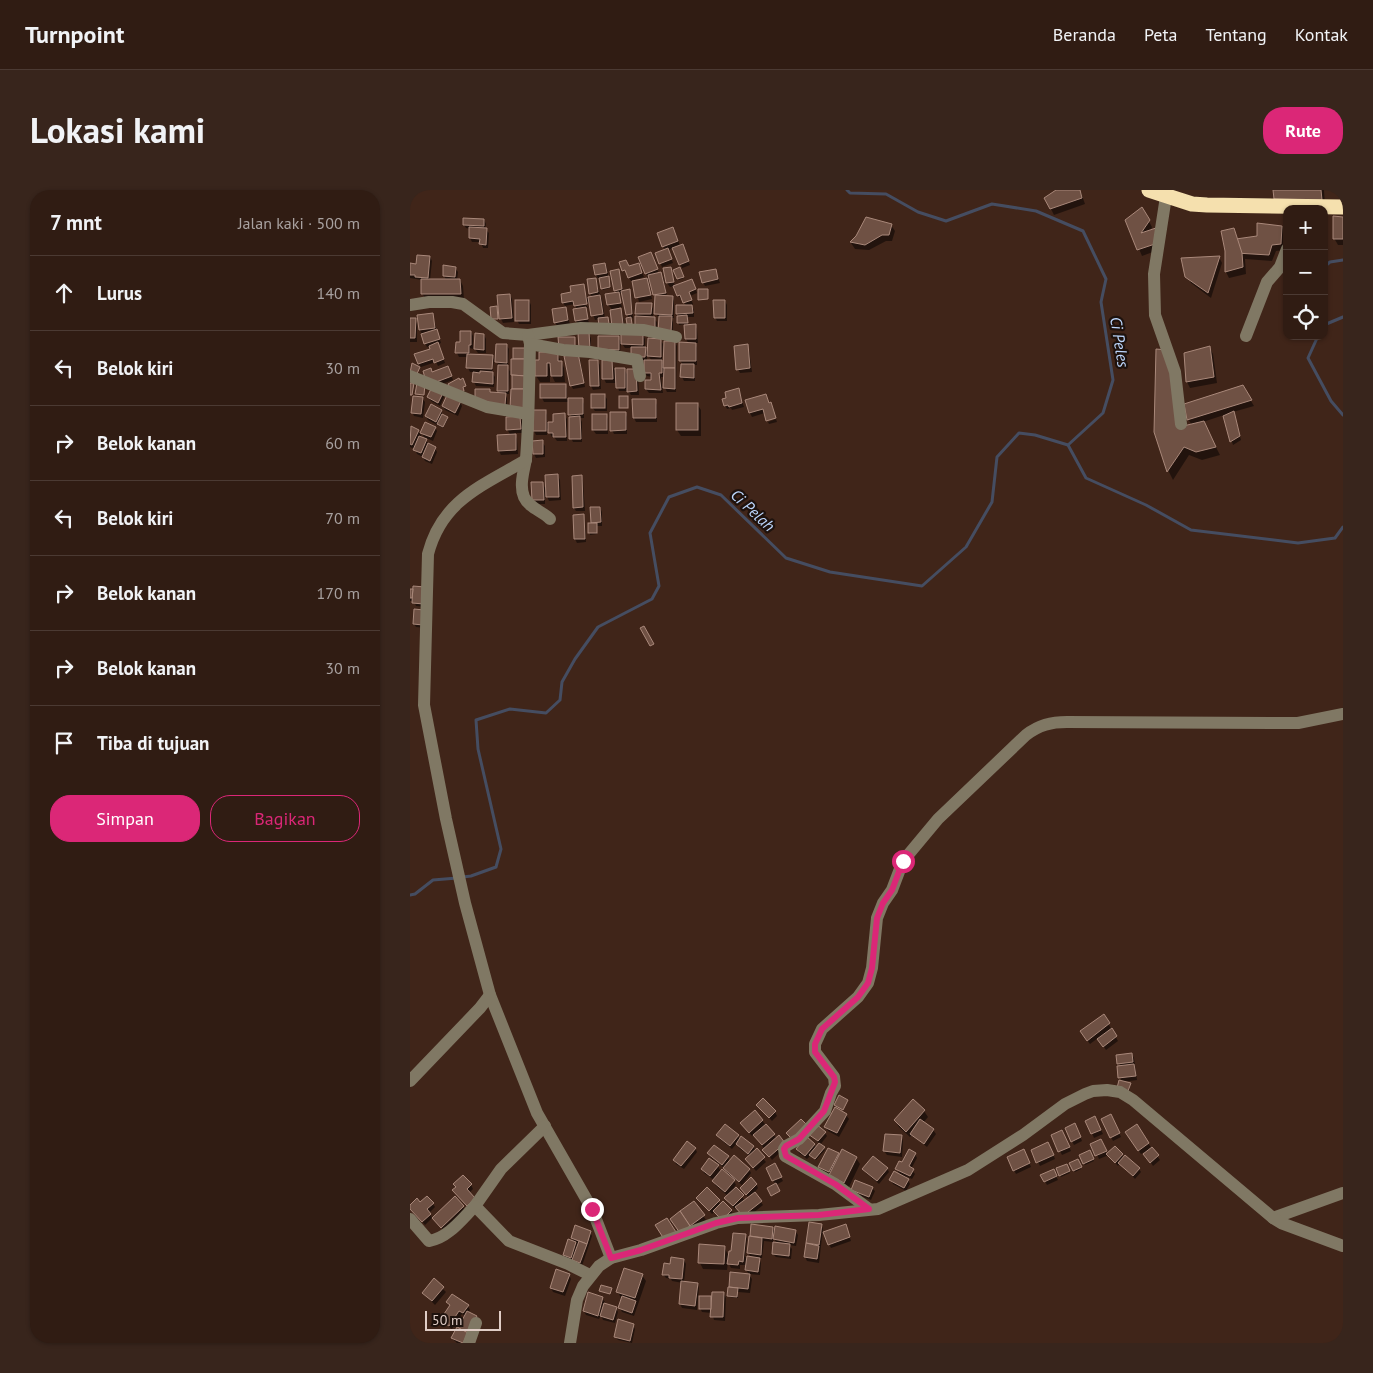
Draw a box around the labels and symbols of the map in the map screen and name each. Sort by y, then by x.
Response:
water label: Ci Peles [1106,315,1134,369]
water label: Ci Pelah [727,485,779,535]
route start [892,850,915,873]
route end [581,1198,604,1221]
scale bar [425,1308,501,1331]

